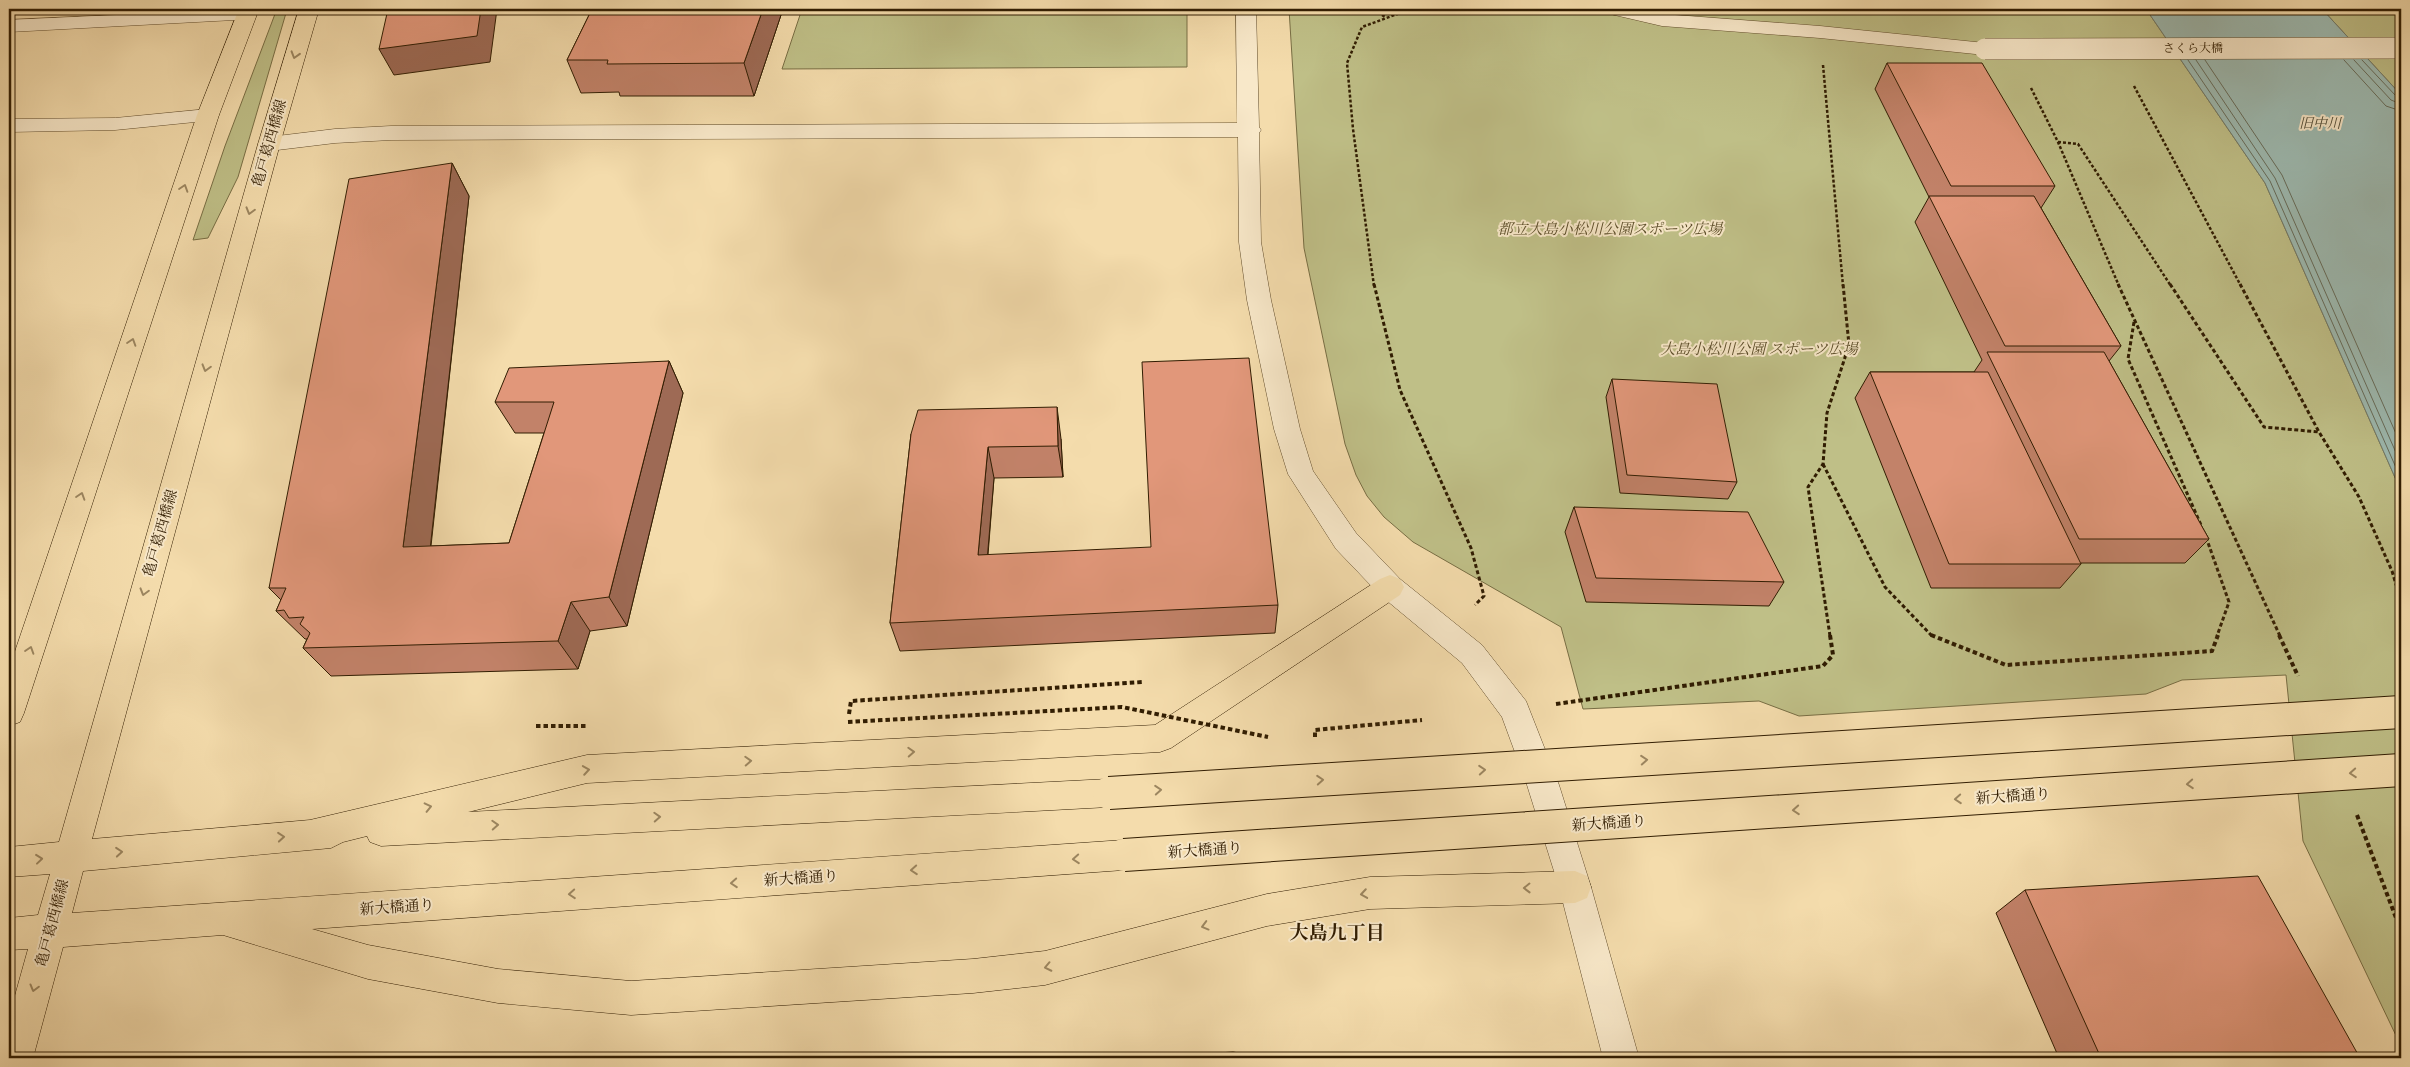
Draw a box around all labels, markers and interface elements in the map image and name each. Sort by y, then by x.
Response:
street label: さくら大橋 [2163,41,2223,55]
one-way arrow [291,51,301,59]
street label: 亀戸葛西橋線 [248,97,290,189]
water label: 旧中川 [2299,115,2343,132]
one-way arrow [178,184,188,192]
one-way arrow [245,207,255,215]
park label: 都立大島小松川公園スポーツ広場 [1498,220,1724,238]
one-way arrow [127,338,137,346]
park label: 大島小松川公園 スポーツ広場 [1660,340,1860,358]
one-way arrow [202,363,212,372]
street label: 亀戸葛西橋線 [139,487,181,579]
one-way arrow [75,492,85,501]
one-way arrow [139,588,150,597]
one-way arrow [24,646,34,655]
one-way arrow [907,746,915,757]
one-way arrow [1640,754,1648,765]
one-way arrow [745,755,753,766]
one-way arrow [1478,765,1486,776]
one-way arrow [582,766,591,776]
one-way arrow [2348,767,2356,778]
one-way arrow [1316,775,1324,786]
one-way arrow [2186,778,2194,789]
street label: 新大橋通り [1975,784,2051,808]
one-way arrow [1154,785,1162,796]
one-way arrow [1954,794,1962,805]
one-way arrow [424,802,433,813]
one-way arrow [1792,805,1800,816]
one-way arrow [654,811,662,822]
street label: 新大橋通り [1571,811,1647,835]
one-way arrow [491,819,499,830]
one-way arrow [277,832,285,843]
street label: 新大橋通り [1167,838,1243,862]
one-way arrow [115,847,123,858]
one-way arrow [1071,853,1079,864]
one-way arrow [36,854,44,865]
one-way arrow [909,864,917,875]
street label: 新大橋通り [763,866,839,890]
street label: 亀戸葛西橋線 [32,877,72,969]
one-way arrow [730,877,738,888]
one-way arrow [1522,883,1530,893]
one-way arrow [1360,888,1368,899]
one-way arrow [568,889,576,900]
street label: 新大橋通り [359,895,435,919]
one-way arrow [1201,920,1210,931]
district label: 大島九丁目 [1289,922,1385,944]
one-way arrow [1044,961,1052,972]
one-way arrow [30,983,40,991]

